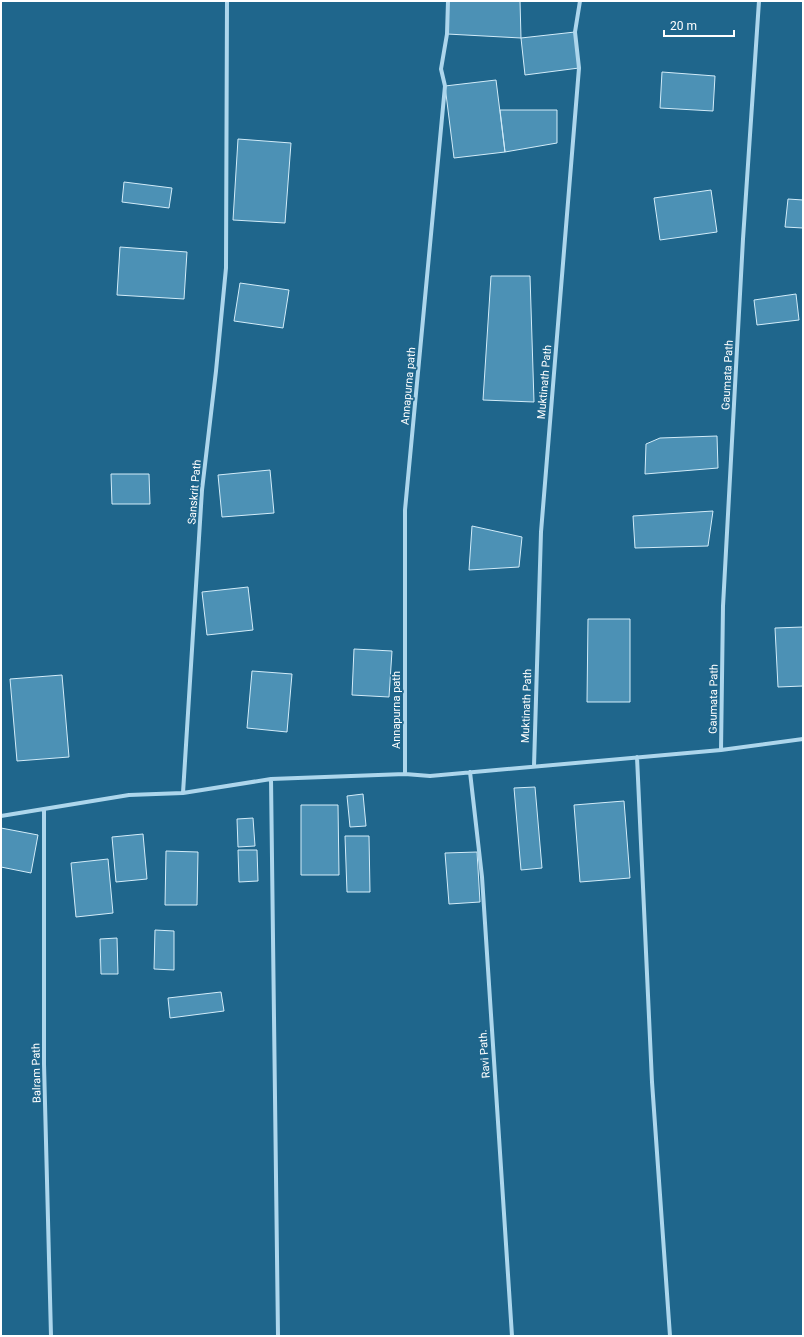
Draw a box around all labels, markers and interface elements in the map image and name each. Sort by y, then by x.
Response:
scale bar [664,12,734,38]
text: 20 m [670,19,697,33]
street label: Gaumata Path [719,340,736,410]
street label: Muktinath Path [535,344,554,420]
street label: Annapurna path [399,347,418,425]
street label: Sanskrit Path [185,459,204,525]
street label: Gaumata Path [706,664,721,734]
street label: Muktinath Path [519,669,534,743]
street label: Annapurna path [390,671,403,749]
street label: Ravi Path. [476,1029,493,1079]
street label: Balram Path [29,1043,44,1103]

